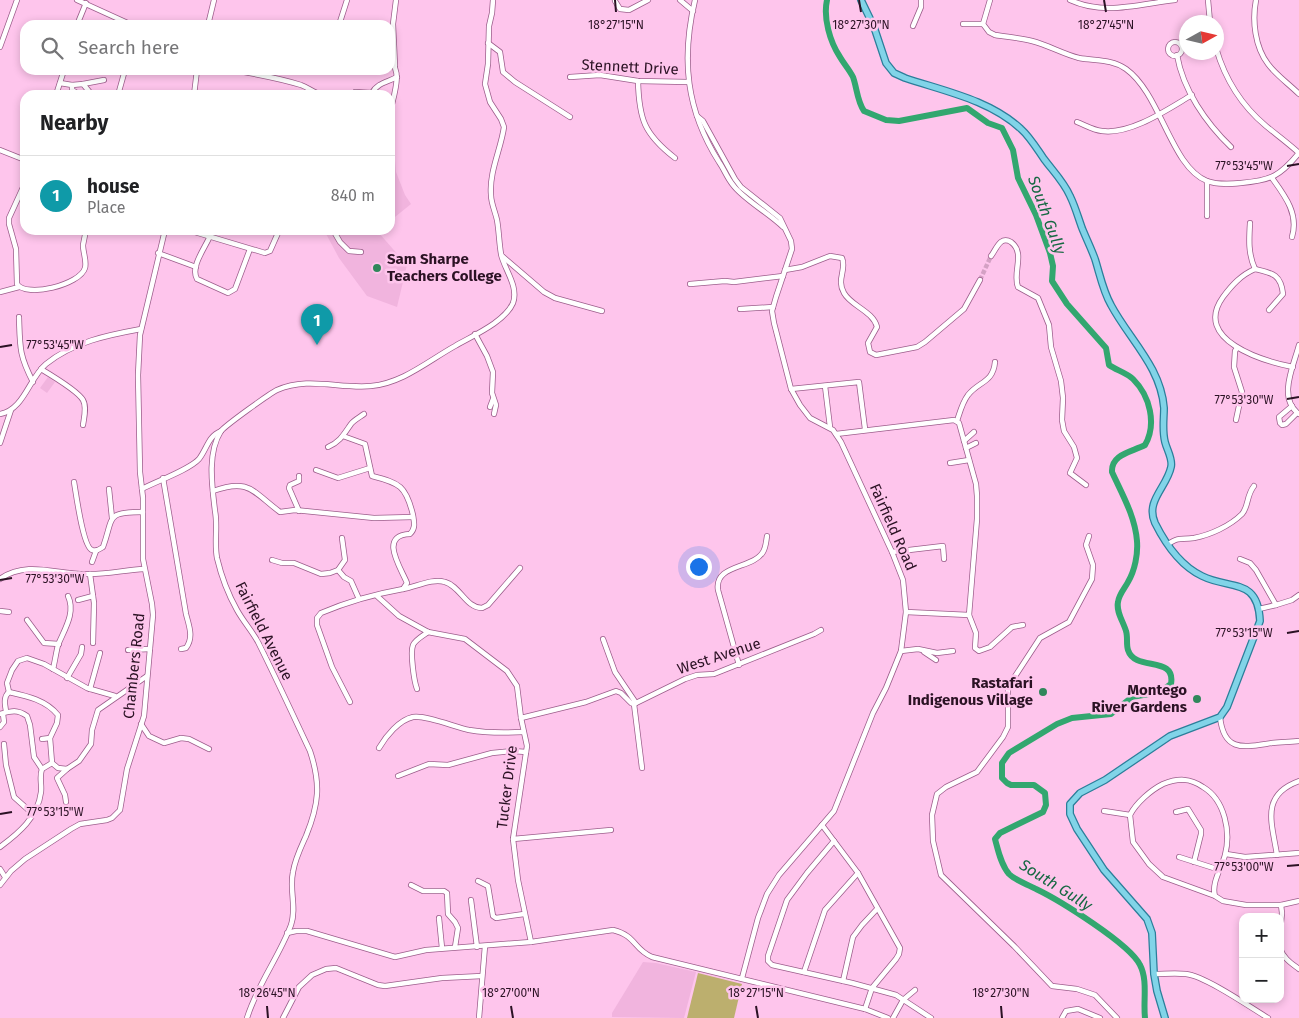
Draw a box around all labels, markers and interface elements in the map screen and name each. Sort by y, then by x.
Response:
north arrow [1179,15,1224,60]
text: 18°27'15"N [588,18,644,32]
text: 18°27'30"N [832,18,890,32]
text: 18°27'45"N [1078,18,1134,32]
search box [20,20,395,75]
icon: search [38,34,66,62]
text: Search here [78,36,179,59]
street label: Stennett Drive [581,55,679,79]
text: Nearby [40,110,108,136]
text: 77°53'45"W [1215,159,1273,173]
water label: South Gully [1024,172,1070,258]
text: house [87,175,140,198]
text: 1 [52,186,60,205]
text: 840 m [331,186,375,205]
text: Place [87,198,126,217]
place label: Sam Sharpe Teachers College [387,250,502,285]
marker: Sam Sharpe Teachers College [371,262,383,274]
pin: 1 [301,304,333,345]
text: 77°53'45"W [26,338,84,352]
text: 77°53'30"W [1215,393,1274,407]
street label: Fairfield Road [866,481,920,573]
your location [686,554,712,580]
text: 77°53'30"W [26,572,85,586]
street label: Fairfield Avenue [231,579,297,683]
street label: Chambers Road [119,612,149,720]
text: 77°53'15"W [1215,626,1273,640]
street label: West Avenue [675,634,763,678]
place label: Rastafari Indigenous Village [908,674,1033,709]
place label: Montego River Gardens [1091,681,1187,716]
marker: Rastafari Indigenous Village [1037,686,1049,698]
marker: Montego River Gardens [1191,693,1203,705]
street label: Tucker Drive [493,744,521,830]
text: 77°53'15"W [26,805,84,819]
water label: South Gully [1015,855,1097,915]
text: 77°53'00"W [1214,860,1274,874]
map controls [1239,913,1284,1003]
button: + [1239,913,1284,958]
button: − [1239,958,1284,1003]
text: 18°26'45"N [238,986,296,1000]
text: 18°27'00"N [482,986,540,1000]
text: 18°27'15"N [728,986,784,1000]
text: 18°27'30"N [972,986,1030,1000]

